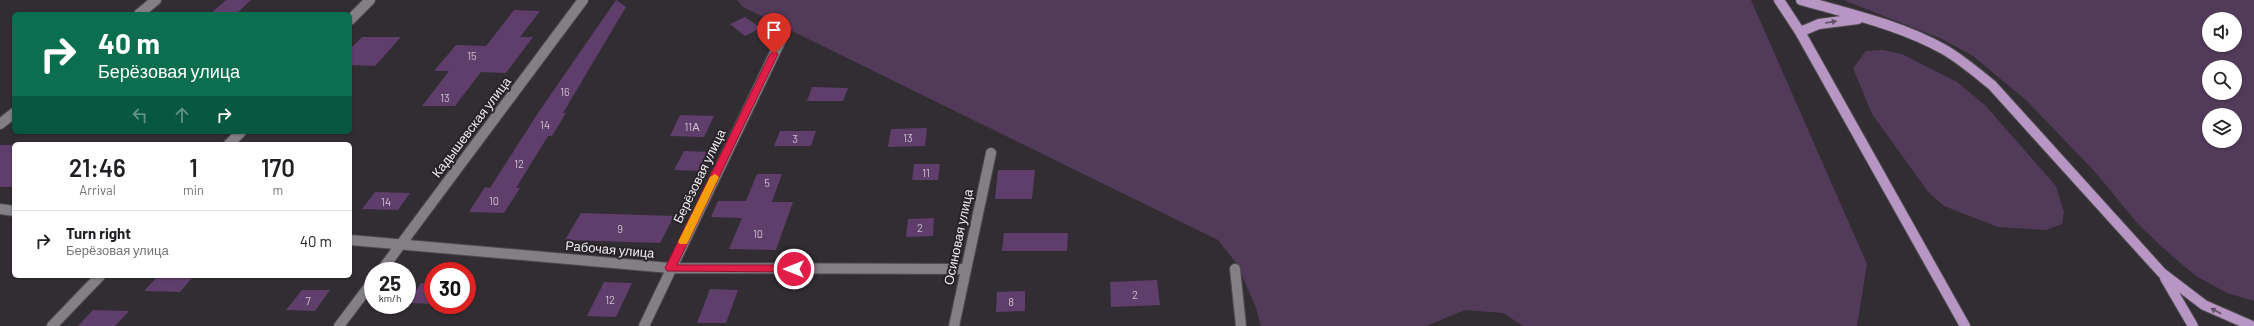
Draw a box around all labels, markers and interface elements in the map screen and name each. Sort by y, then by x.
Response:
map controls [2202,12,2242,148]
button: sound [2202,12,2242,52]
pin [757,13,791,54]
icon: arrive [763,19,785,41]
one-way arrow [1825,19,1837,25]
text: 40 m [98,26,160,60]
icon: right [32,28,84,80]
house number: 15 [467,49,477,62]
text: Берёзовая улица [98,60,240,82]
button: search [2202,60,2242,100]
street label: Кадышевская улица [428,73,514,180]
house number: 16 [560,85,570,98]
house number: 13 [440,91,450,104]
icon: left [129,104,151,126]
icon: ahead [171,104,193,126]
icon: right [213,104,235,126]
button: layers [2202,108,2242,148]
house number: 14 [540,118,550,131]
house number: 11А [684,120,700,133]
street label: Берёзовая улица [669,126,729,226]
house number: 13 [903,131,913,144]
house number: 3 [792,132,798,145]
text: 21:46 [69,153,126,182]
text: 1 [189,153,198,182]
text: 170 [261,153,295,182]
house number: 12 [514,157,524,170]
house number: 11 [922,166,930,179]
house number: 5 [764,176,770,189]
text: Arrival [79,182,116,198]
text: min [183,182,204,198]
text: m [273,182,283,198]
street label: Осиновая улица [940,187,976,286]
house number: 10 [489,194,499,207]
house number: 14 [381,195,391,208]
house number: 2 [917,221,923,234]
house number: 9 [617,222,623,235]
text: Turn right [66,224,131,242]
house number: 10 [753,227,763,240]
icon: right [32,230,54,252]
text: 40 m [300,232,332,250]
street label: Рабочая улица [565,237,656,261]
text: Берёзовая улица [66,242,169,258]
position arrow [773,248,815,290]
speed limit sign: 30 [424,262,476,314]
text: 25 [379,271,401,295]
house number: 2 [1132,288,1138,301]
text: km/h [379,292,401,304]
house number: 12 [605,293,615,306]
house number: 7 [305,294,311,307]
house number: 8 [1008,295,1014,308]
one-way arrow [2210,308,2222,314]

